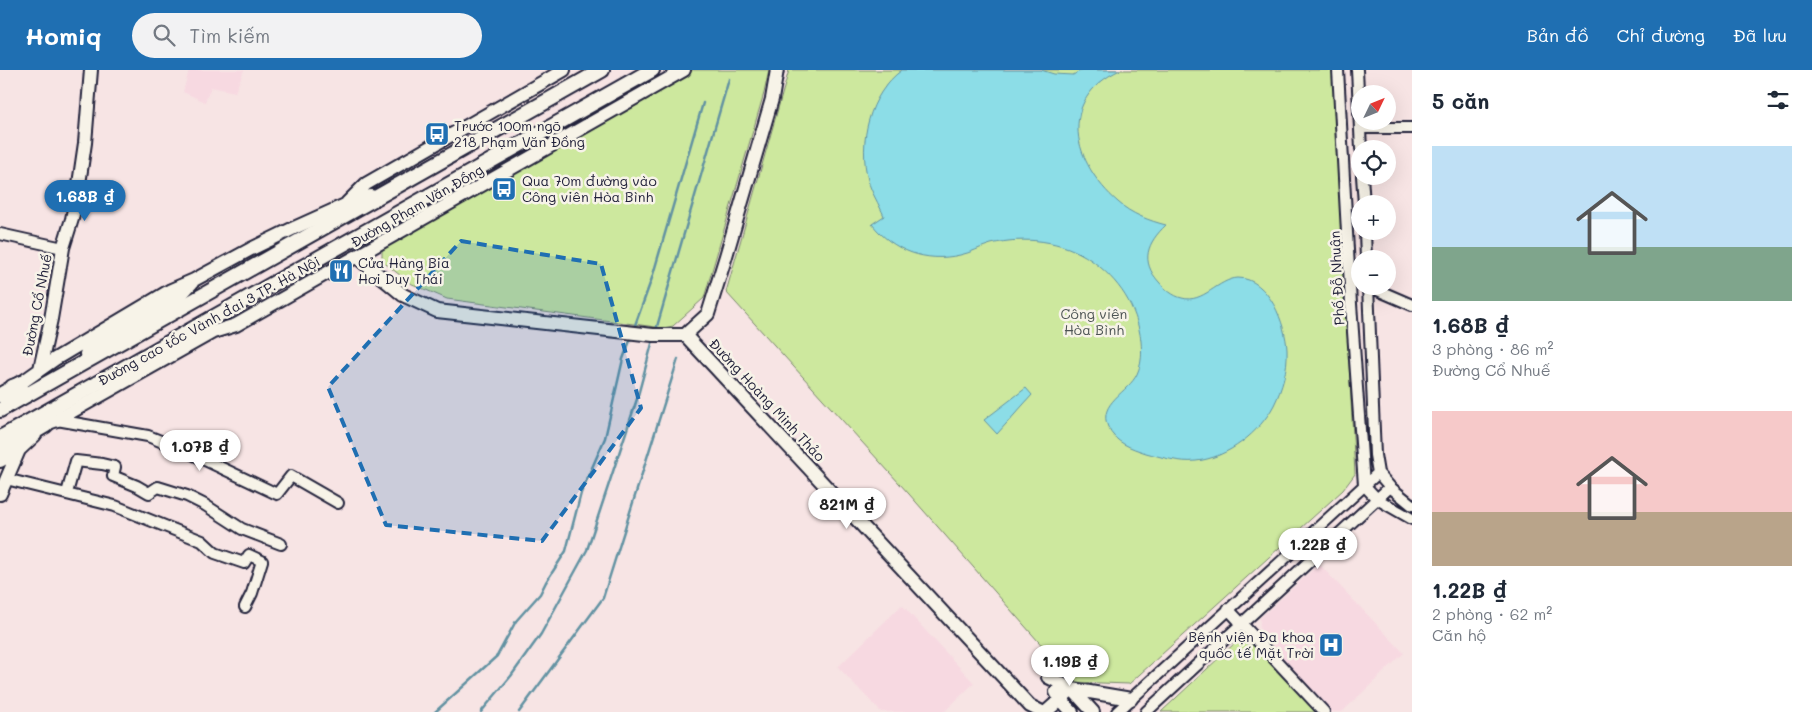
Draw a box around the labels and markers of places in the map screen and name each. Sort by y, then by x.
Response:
place label: Trước 100m ngõ 218 Phạm Văn Đồng [454,116,585,151]
bus stop icon: Trước 100m ngõ 218 Phạm Văn Đồng [424,121,450,147]
place label: Qua 70m đường vào Công viên Hòa Bình [522,171,657,206]
bus stop icon: Qua 70m đường vào Công viên Hòa Bình [491,176,517,202]
pin: 1.68B ₫ [39,180,131,222]
place label: Cửa Hàng Bia Hơi Duy Thái [358,253,450,288]
restaurant icon: Cửa Hàng Bia Hơi Duy Thái [328,258,354,284]
pin: 1.07B ₫ [154,430,246,472]
pin: 821M ₫ [806,488,888,530]
pin: 1.22B ₫ [1272,528,1364,570]
place label: Bệnh viện Đa khoa quốc tế Mặt Trời [1188,627,1314,662]
hospital icon: Bệnh viện Đa khoa quốc tế Mặt Trời [1318,632,1344,658]
pin: 1.19B ₫ [1024,644,1116,687]

